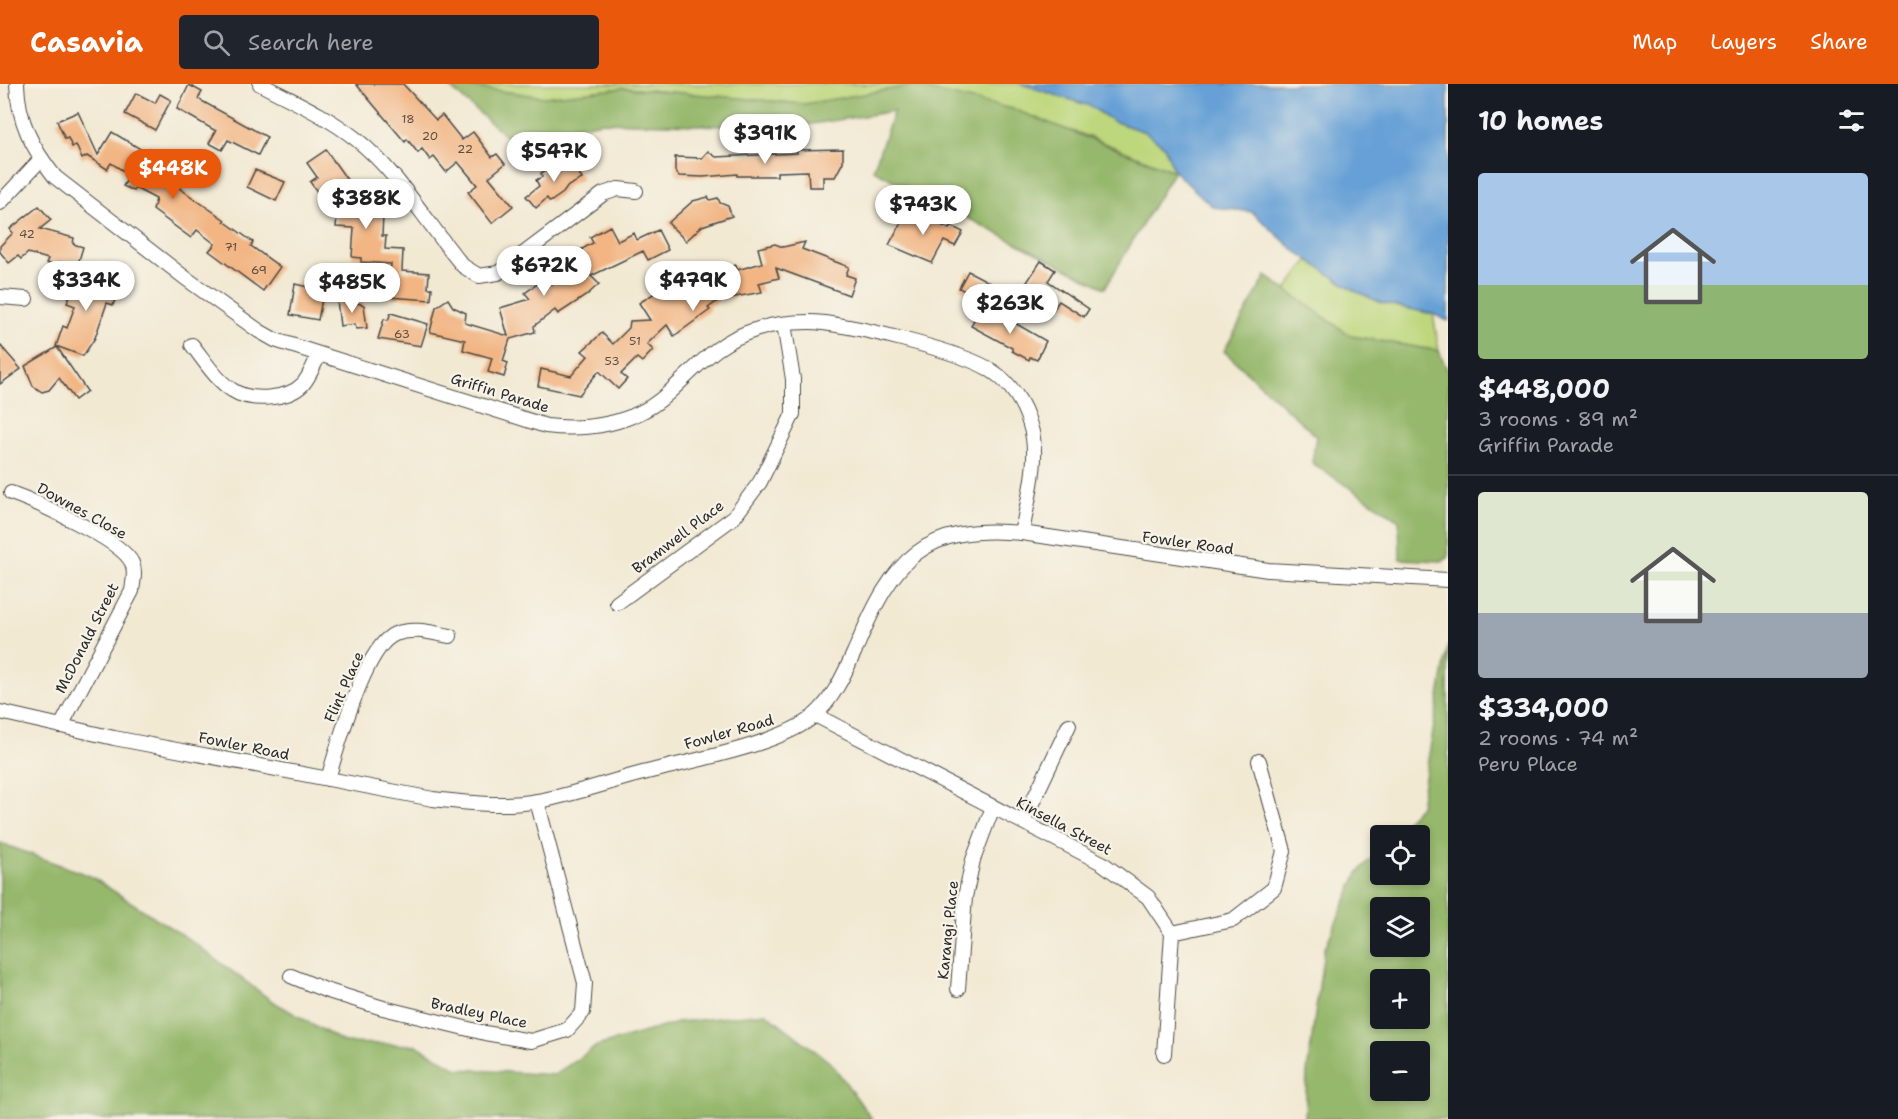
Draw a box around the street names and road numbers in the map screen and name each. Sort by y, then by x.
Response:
street label: Griffin Parade [448,369,552,417]
street label: Downes Close [34,478,130,544]
street label: Bramwell Place [628,496,728,578]
street label: Fowler Road [1141,527,1236,559]
street label: McDonald Street [50,579,124,697]
street label: Flint Place [320,648,368,726]
street label: Fowler Road [682,710,777,754]
street label: Fowler Road [197,727,292,765]
street label: Kinsella Street [1013,792,1115,860]
street label: Karangi Place [933,879,963,981]
street label: Bradley Place [429,993,529,1033]

